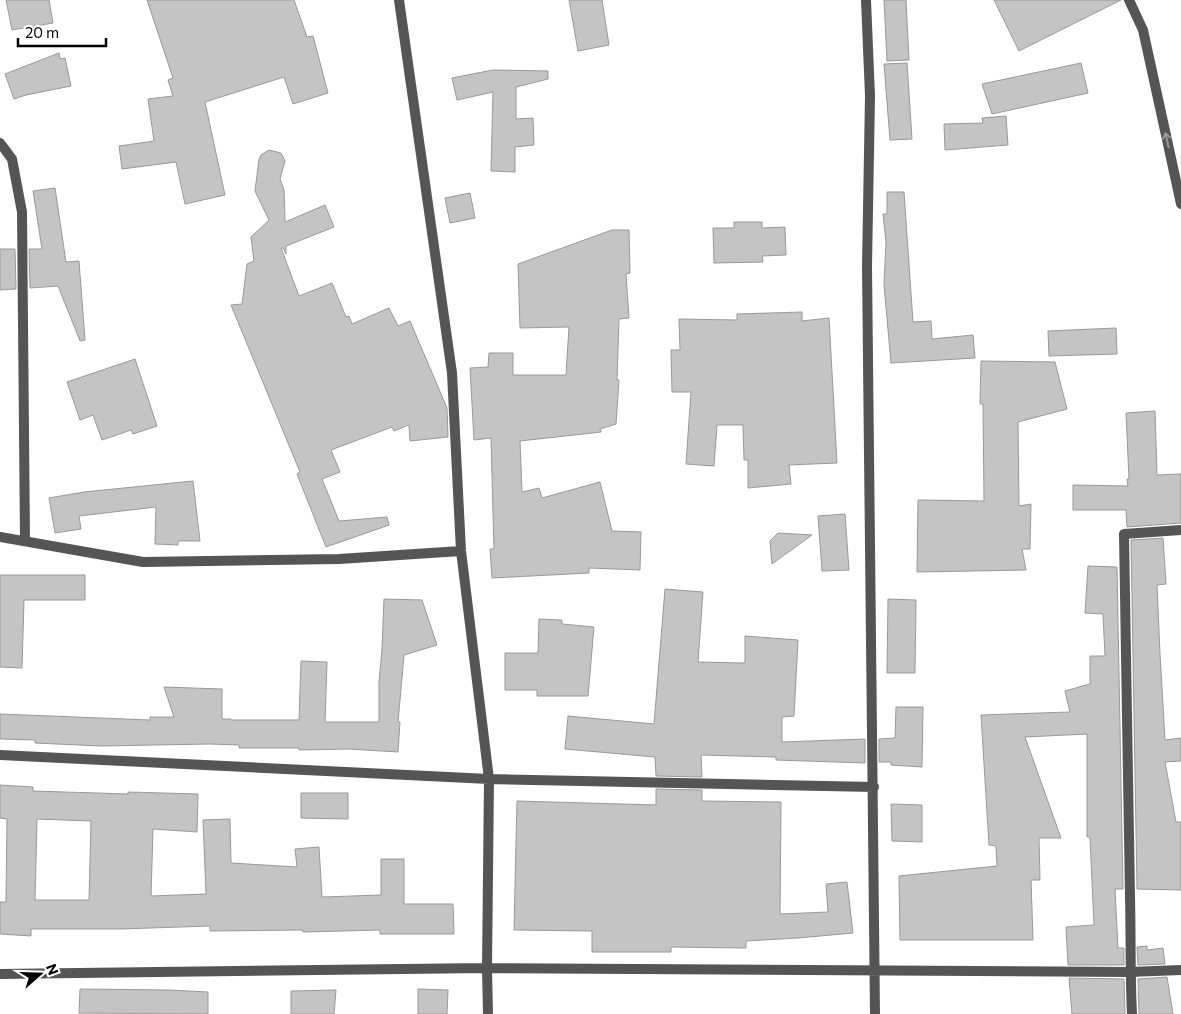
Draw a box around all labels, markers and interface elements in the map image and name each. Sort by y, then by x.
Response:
scale bar [18,15,105,47]
text: 20 m [25,23,59,41]
one-way arrow [1162,132,1171,148]
north arrow [15,949,65,999]
text: N [43,962,62,977]

